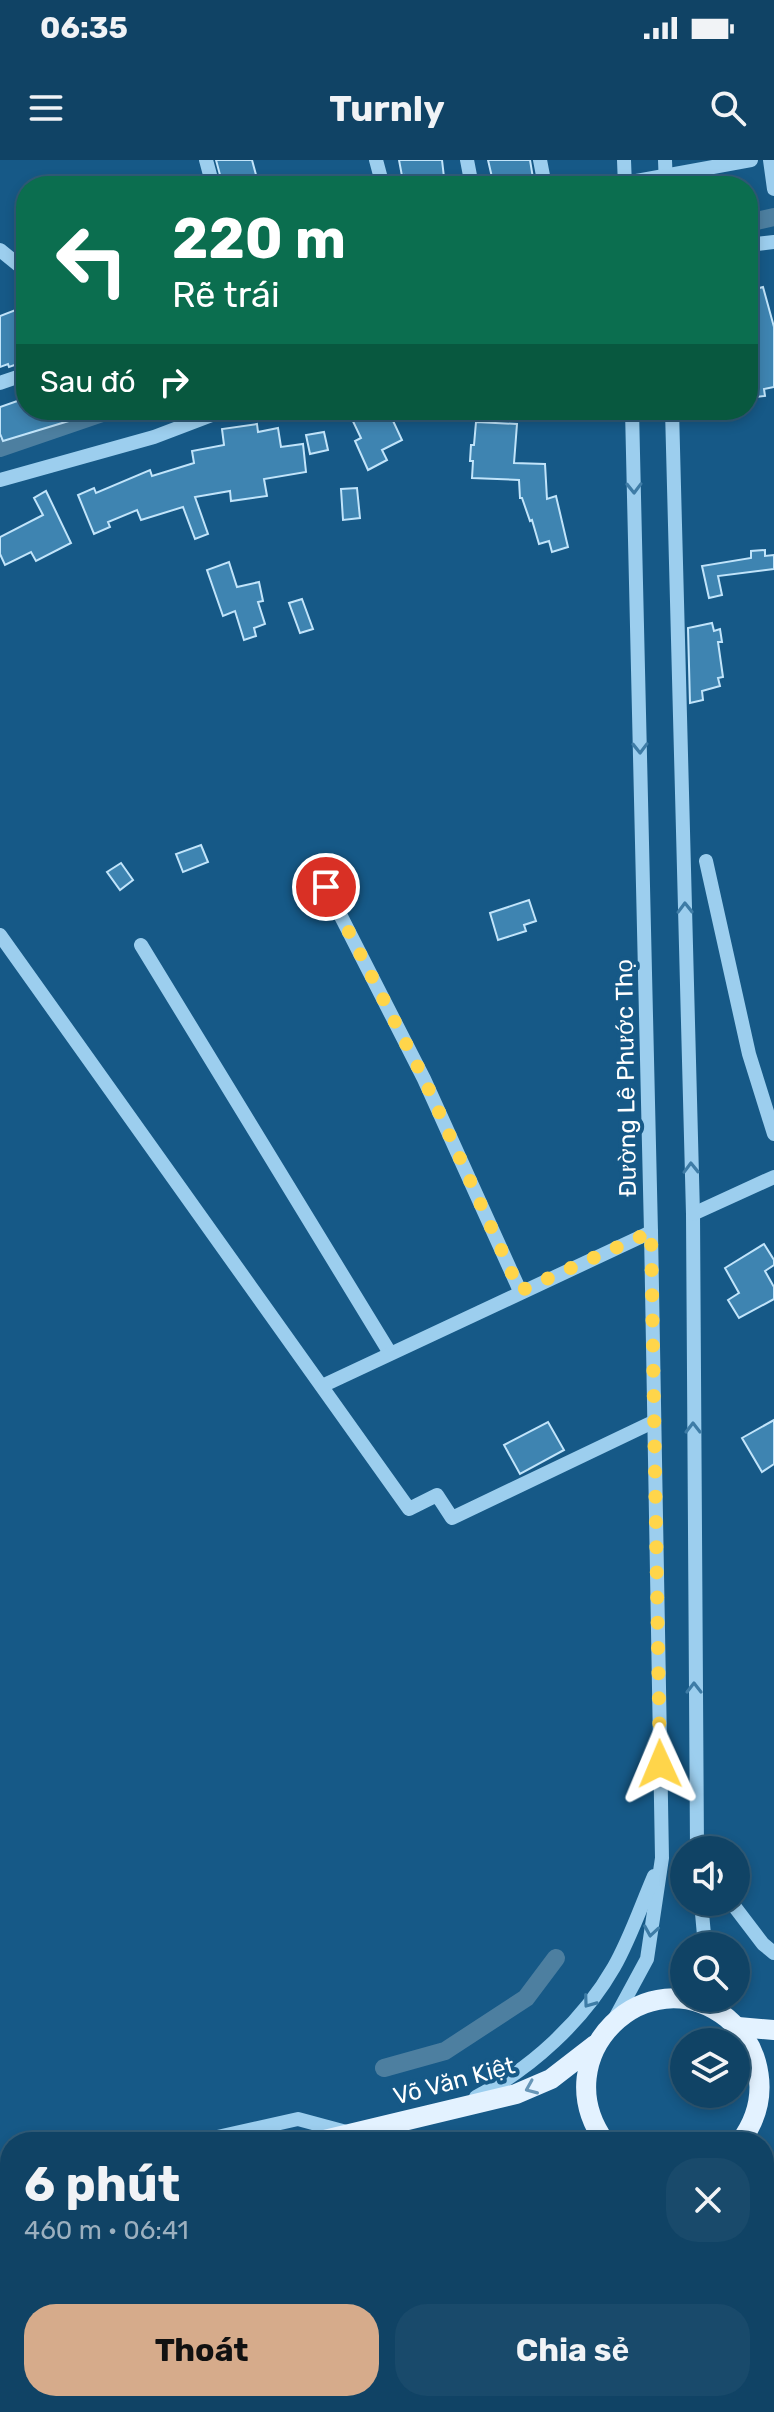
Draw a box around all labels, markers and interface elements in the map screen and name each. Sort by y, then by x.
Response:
text: 06:35 [40,10,128,46]
icon: menu [24,86,68,130]
icon: search [706,86,750,130]
text: Turnly [329,87,445,130]
text: 220 m [172,206,346,272]
icon: left [40,208,144,312]
text: Rẽ trái [172,273,280,316]
icon: right [152,360,196,404]
text: Sau đó [40,364,136,400]
one-way arrow [625,482,643,495]
one-way arrow [631,742,649,755]
pin [292,853,360,921]
icon: arrive [304,865,348,909]
one-way arrow [676,901,693,914]
street label: Đường Lê Phước Thọ [610,959,642,1197]
one-way arrow [683,1161,700,1174]
one-way arrow [684,1421,702,1434]
one-way arrow [685,1681,703,1694]
position arrow [618,1722,702,1806]
map controls [670,1836,750,2108]
button: sound [670,1836,750,1916]
one-way arrow [643,1924,660,1938]
button: search [670,1932,750,2012]
one-way arrow [584,1993,599,2007]
button: layers [670,2028,750,2108]
street label: Võ Văn Kiệt [390,2051,518,2111]
one-way arrow [525,2078,539,2094]
text: 6 phút [24,2156,180,2213]
button: close [666,2158,750,2242]
text: 460 m · 06:41 [24,2215,189,2246]
button: Thoát [24,2304,379,2396]
button: Chia sẻ [395,2304,750,2396]

